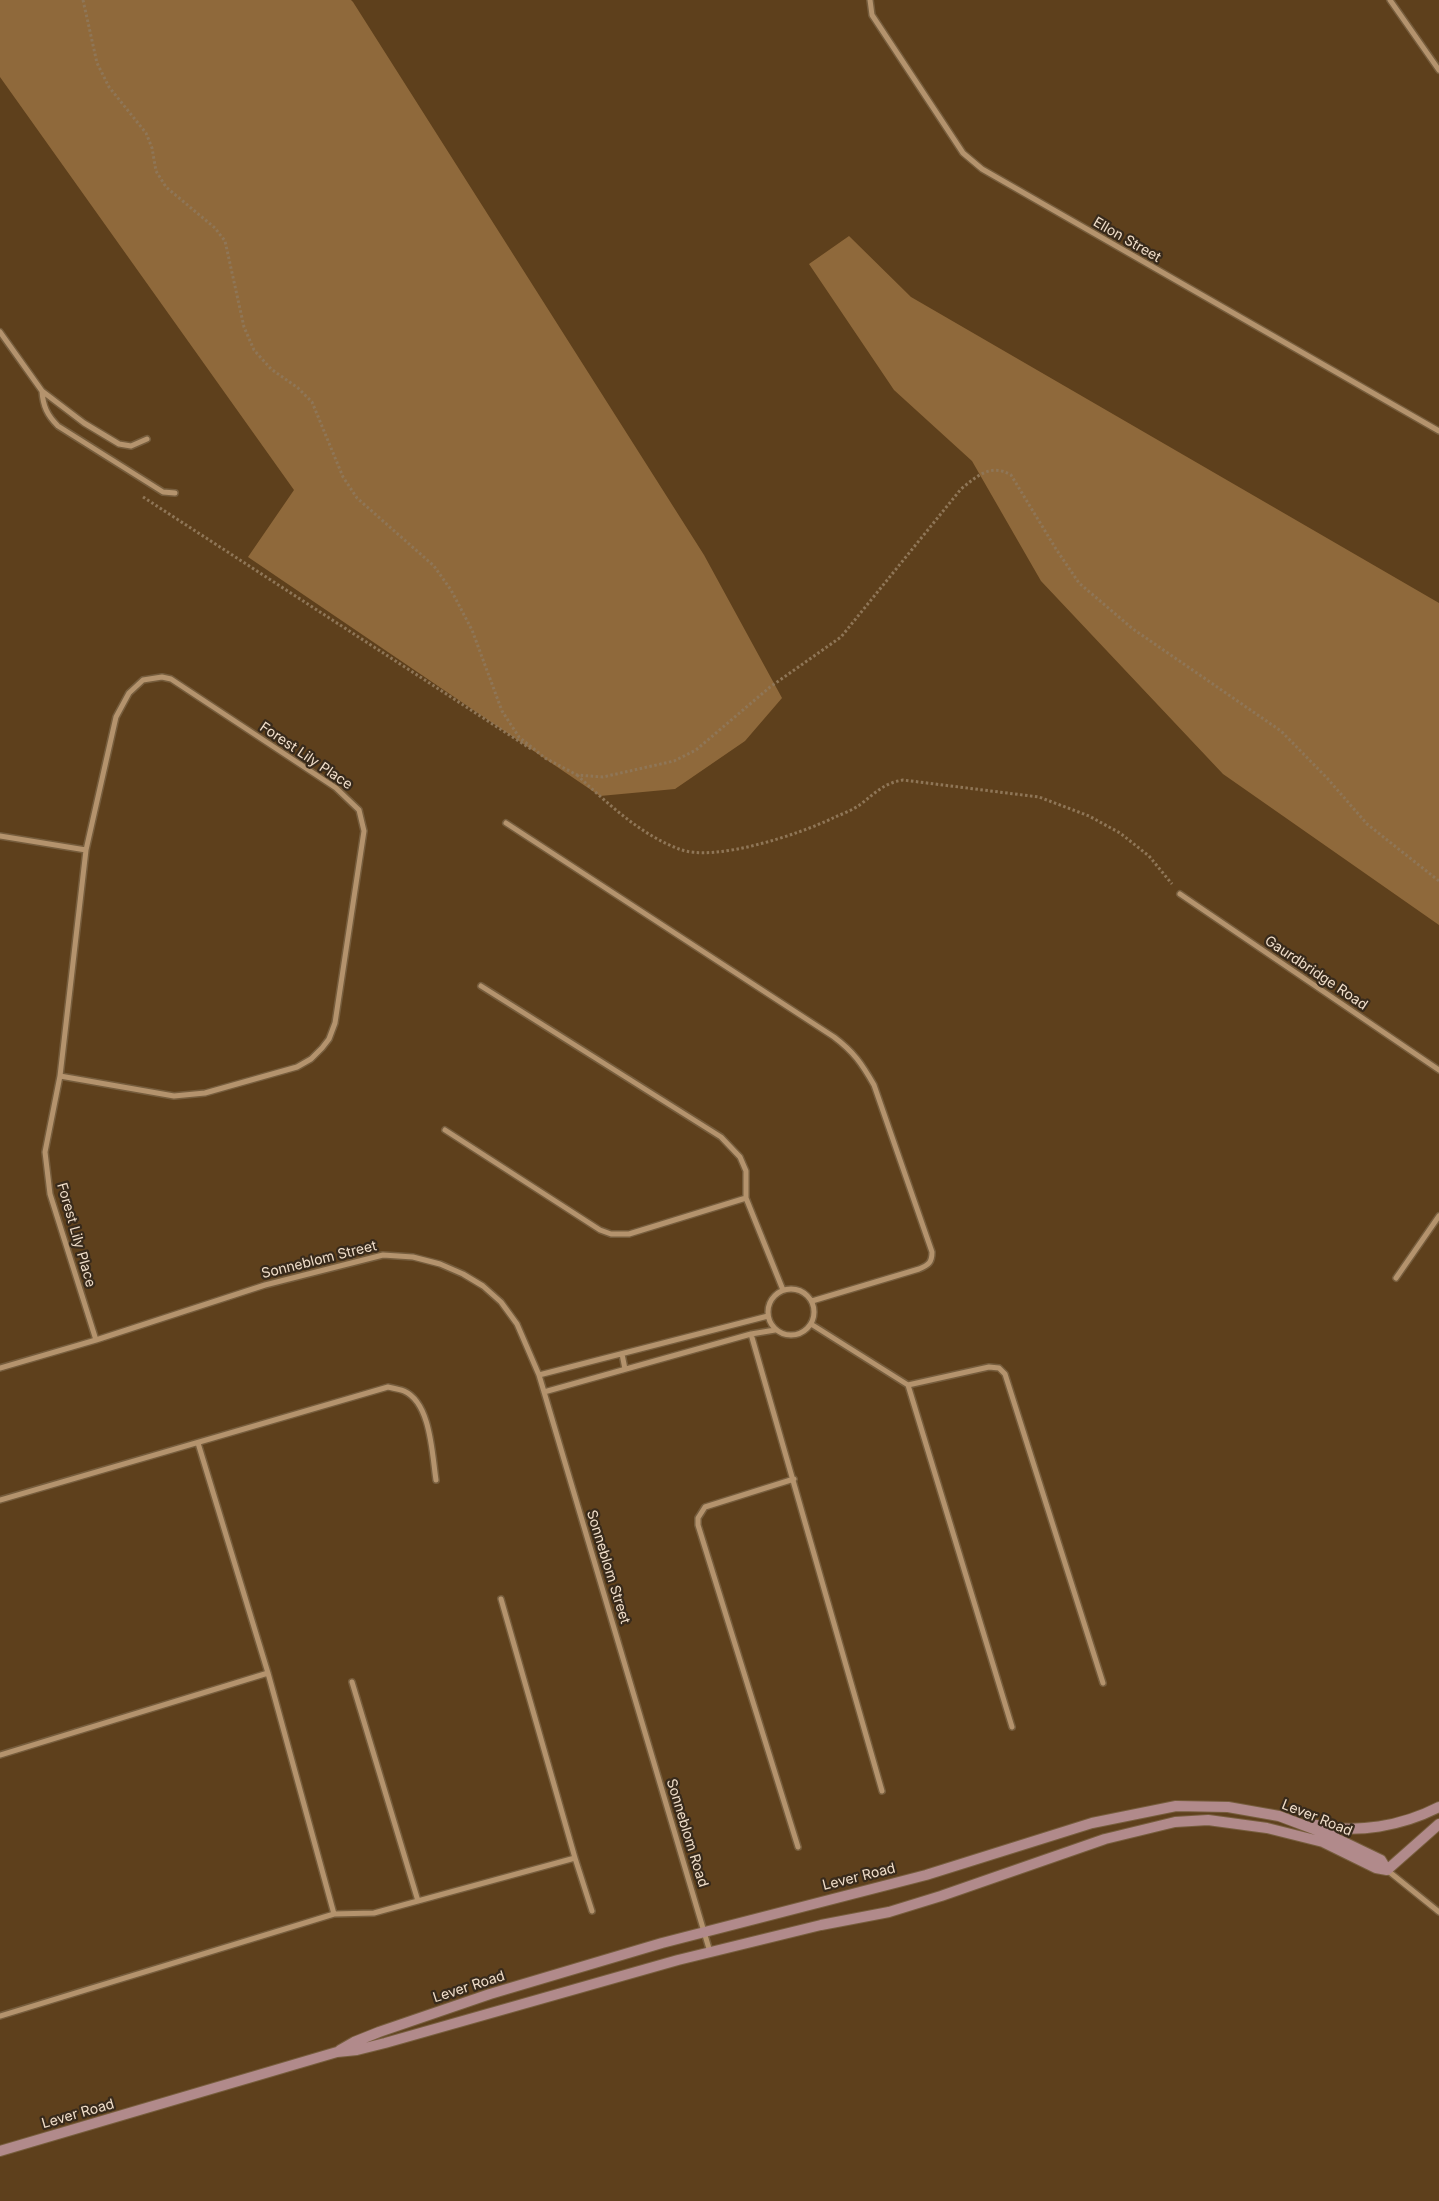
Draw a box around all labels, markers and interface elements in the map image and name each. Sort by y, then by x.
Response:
street label: Ellon Street [1090,214,1164,266]
street label: Forest Lily Place [256,719,356,793]
street label: Gaurdbridge Road [1261,932,1371,1014]
street label: Forest Lily Place [53,1181,99,1289]
street label: Sonneblom Street [260,1238,378,1282]
street label: Sonneblom Street [583,1508,633,1626]
street label: Sonneblom Road [663,1777,711,1889]
street label: Lever Road [1279,1796,1355,1840]
street label: Lever Road [821,1860,897,1894]
street label: Lever Road [431,1967,507,2007]
street label: Lever Road [40,2096,116,2132]

